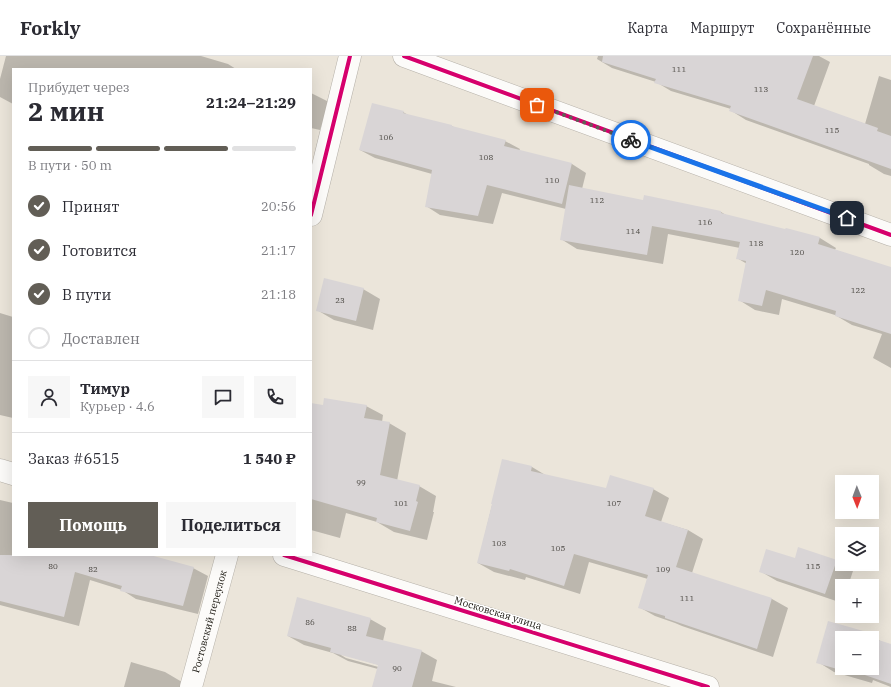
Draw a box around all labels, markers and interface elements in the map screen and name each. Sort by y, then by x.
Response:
text: Forkly [20,16,80,40]
text: Карта [627,19,668,37]
text: Маршрут [690,19,754,37]
text: Сохранённые [776,19,871,37]
house number: 111 [672,64,686,74]
text: Прибудет через [28,79,130,96]
house number: 113 [754,84,768,94]
pin [520,88,554,122]
text: 21:24–21:29 [206,93,296,112]
text: 2 мин [28,94,104,128]
icon: bag [526,94,548,116]
courier [611,120,651,160]
house number: 115 [825,125,839,135]
icon: bike [620,129,642,151]
house number: 106 [379,132,393,142]
house number: 108 [479,152,493,162]
text: В пути · 50 m [28,157,112,174]
house number: 110 [545,175,559,185]
icon: check [28,195,50,217]
house number: 112 [590,195,604,205]
text: Принят [62,197,119,216]
text: 20:56 [261,198,296,215]
pin [830,201,864,235]
icon: home [836,207,858,229]
house number: 116 [698,217,712,227]
house number: 114 [626,226,640,236]
house number: 118 [749,238,763,248]
icon: check [28,239,50,261]
text: Готовится [62,241,137,260]
text: 21:17 [261,242,296,259]
house number: 120 [790,247,804,257]
icon: check [28,283,50,305]
text: В пути [62,285,111,304]
house number: 122 [851,285,865,295]
text: 21:18 [261,286,296,303]
house number: 23 [335,295,345,305]
text: Доставлен [62,329,140,348]
button: person [28,376,70,418]
button: chat [202,376,244,418]
button: phone [254,376,296,418]
text: Тимур [80,379,130,398]
text: Курьер · 4.6 [80,398,155,415]
text: Заказ #6515 [28,449,120,468]
text: 1 540 ₽ [243,449,296,468]
north arrow [835,475,879,519]
map controls [835,475,879,675]
house number: 99 [356,477,366,487]
house number: 101 [394,498,408,508]
house number: 107 [607,498,621,508]
button: Помощь [28,502,158,548]
button: Поделиться [166,502,296,548]
button: layers [835,527,879,571]
house number: 103 [492,538,506,548]
house number: 105 [551,543,565,553]
house number: 80 [48,561,58,571]
house number: 115 [806,561,820,571]
house number: 82 [88,564,98,574]
house number: 109 [656,564,670,574]
street label: Ростовский переулок [189,568,229,674]
button: + [835,579,879,623]
house number: 111 [680,593,694,603]
street label: Московская улица [453,594,544,633]
house number: 86 [305,617,315,627]
house number: 88 [347,623,357,633]
button: − [835,631,879,675]
house number: 90 [392,663,402,673]

